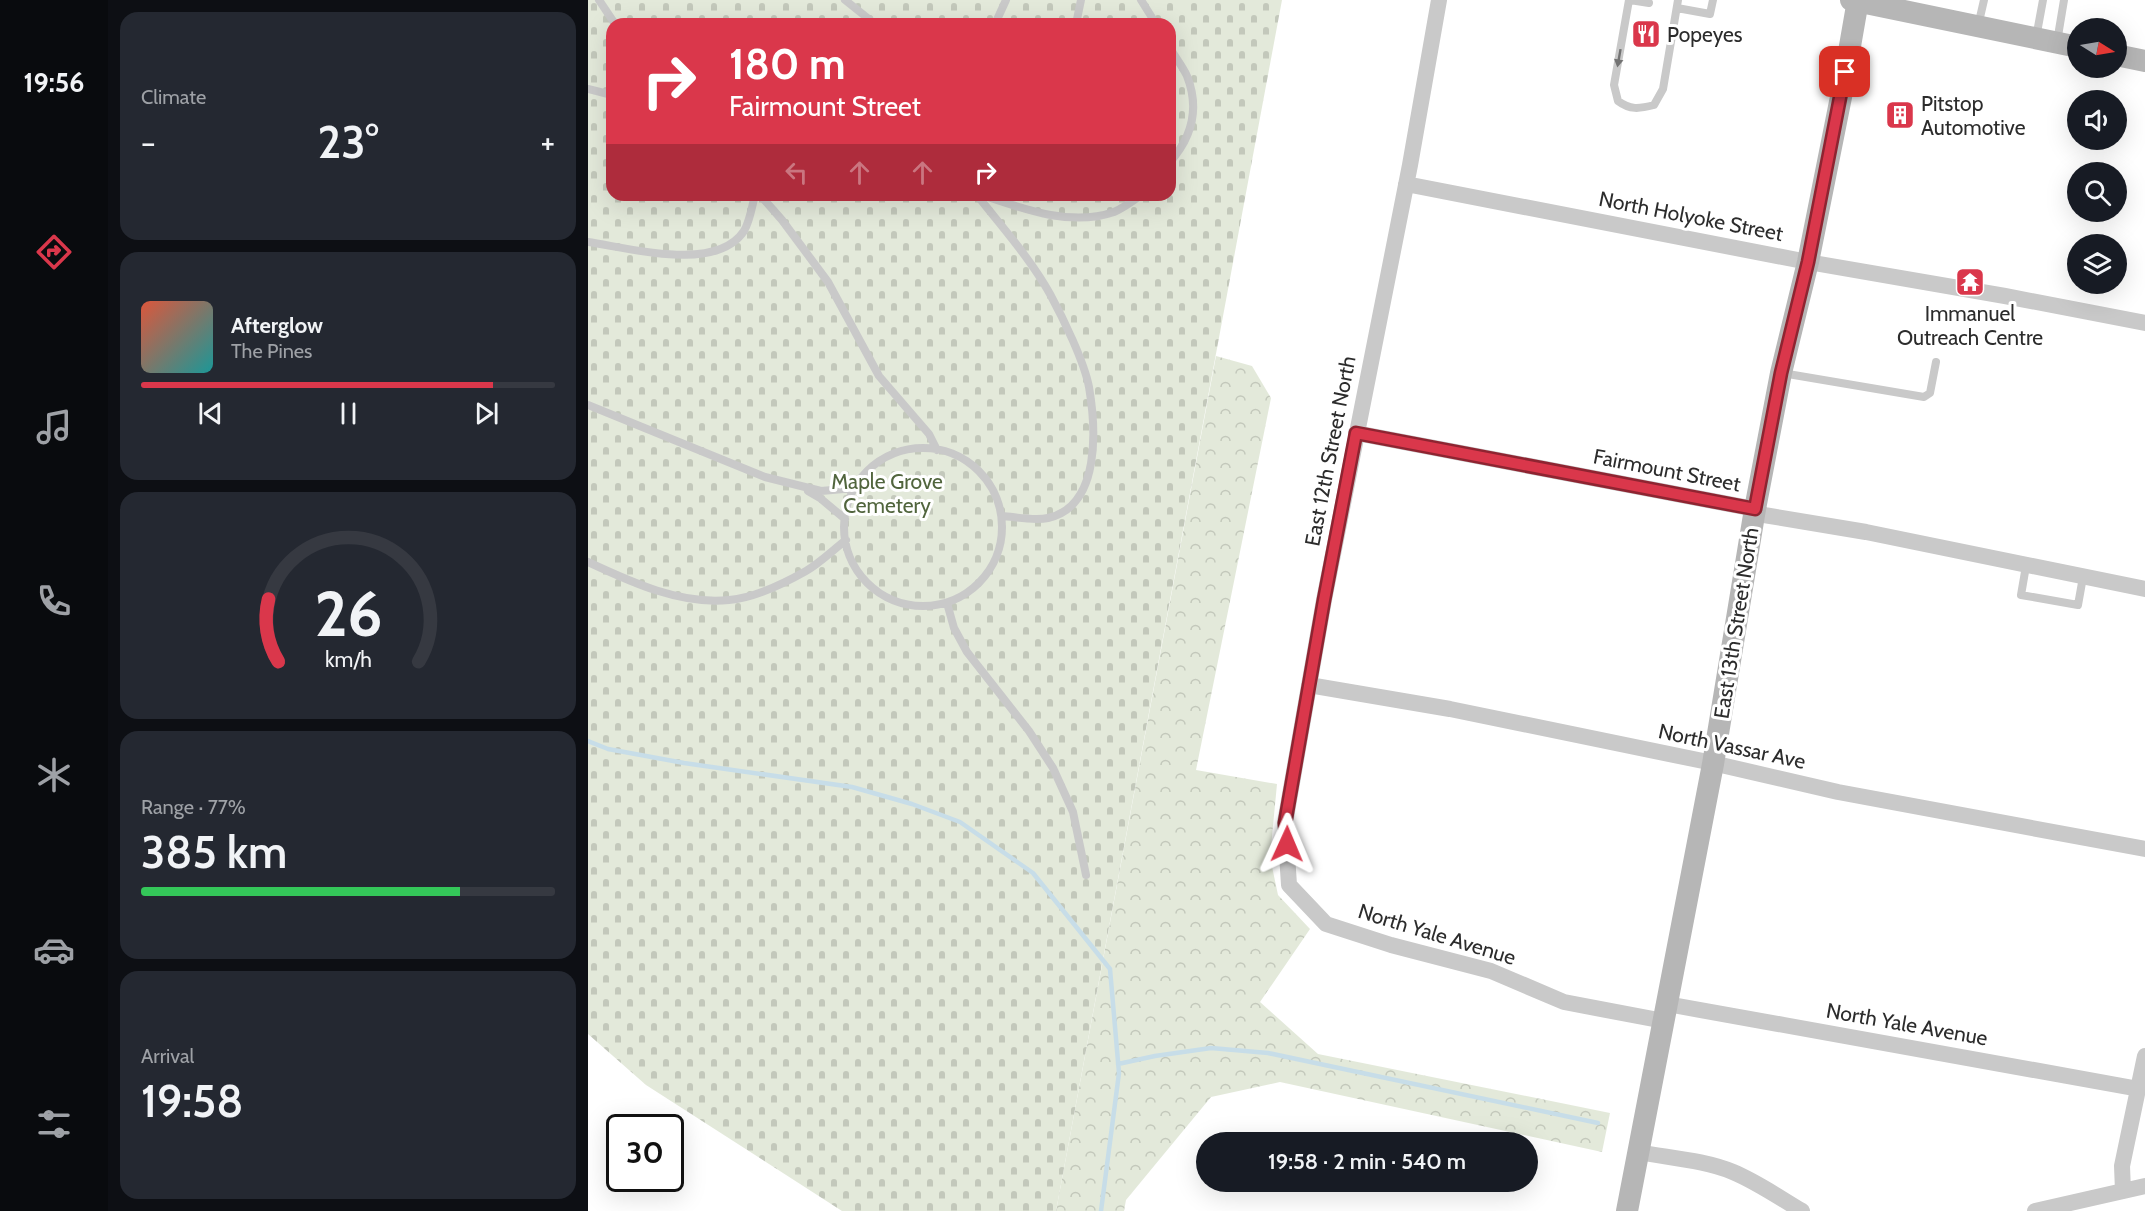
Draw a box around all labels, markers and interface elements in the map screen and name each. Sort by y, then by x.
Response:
restaurant icon: Popeyes [1630,18,1662,50]
north arrow [2067,18,2127,78]
map controls [2067,18,2127,294]
place label: Popeyes [1667,22,1743,47]
text: 180 m [729,38,845,90]
icon: right [630,42,708,120]
pin [1819,46,1870,97]
one-way arrow [1614,48,1623,67]
icon: arrive [1828,55,1861,88]
text: 19:56 [24,66,84,99]
text: Climate [141,85,206,109]
text: Fairmount Street [729,90,921,123]
button: sound [2067,90,2127,150]
place label: Pitstop Automotive [1921,91,2026,140]
building icon: Pitstop Automotive [1884,99,1916,131]
text: 23° [317,115,379,169]
text: − [141,122,156,162]
text: + [540,122,555,162]
icon: left [780,156,813,189]
icon: ahead [843,156,876,189]
icon: ahead [906,156,939,189]
icon: right [969,156,1002,189]
button: search [2067,162,2127,222]
street label: North Holyoke Street [1597,186,1785,246]
icon: directions [33,231,75,273]
button: layers [2067,234,2127,294]
temple icon: Immanuel Outreach Centre [1954,266,1986,298]
place label: Immanuel Outreach Centre [1897,301,2043,350]
text: Afterglow [231,312,323,339]
text: The Pines [231,339,312,363]
street label: East 12th Street North [1299,354,1361,548]
icon: previous [194,397,227,430]
icon: pause [332,397,365,430]
icon: next [470,397,503,430]
icon: music [33,406,75,448]
street label: Fairmount Street [1591,443,1743,497]
park label: Maple Grove Cemetery [831,469,943,518]
street label: East 13th Street North [1709,526,1763,720]
text: 26 [314,577,382,653]
icon: phone [33,580,75,622]
text: km/h [325,647,371,673]
street label: North Vassar Ave [1656,718,1808,774]
icon: climate [33,754,75,796]
text: Range · 77% [141,795,246,819]
position arrow [1255,812,1319,876]
text: 385 km [141,825,287,879]
street label: North Yale Avenue [1355,898,1519,970]
icon: car [33,929,75,971]
street label: North Yale Avenue [1824,998,1990,1051]
text: Arrival [141,1044,194,1068]
text: 19:58 [141,1074,244,1128]
icon: filters [33,1103,75,1145]
speed limit sign: 30 [606,1114,684,1192]
text: 19:58 · 2 min · 540 m [1268,1148,1466,1175]

